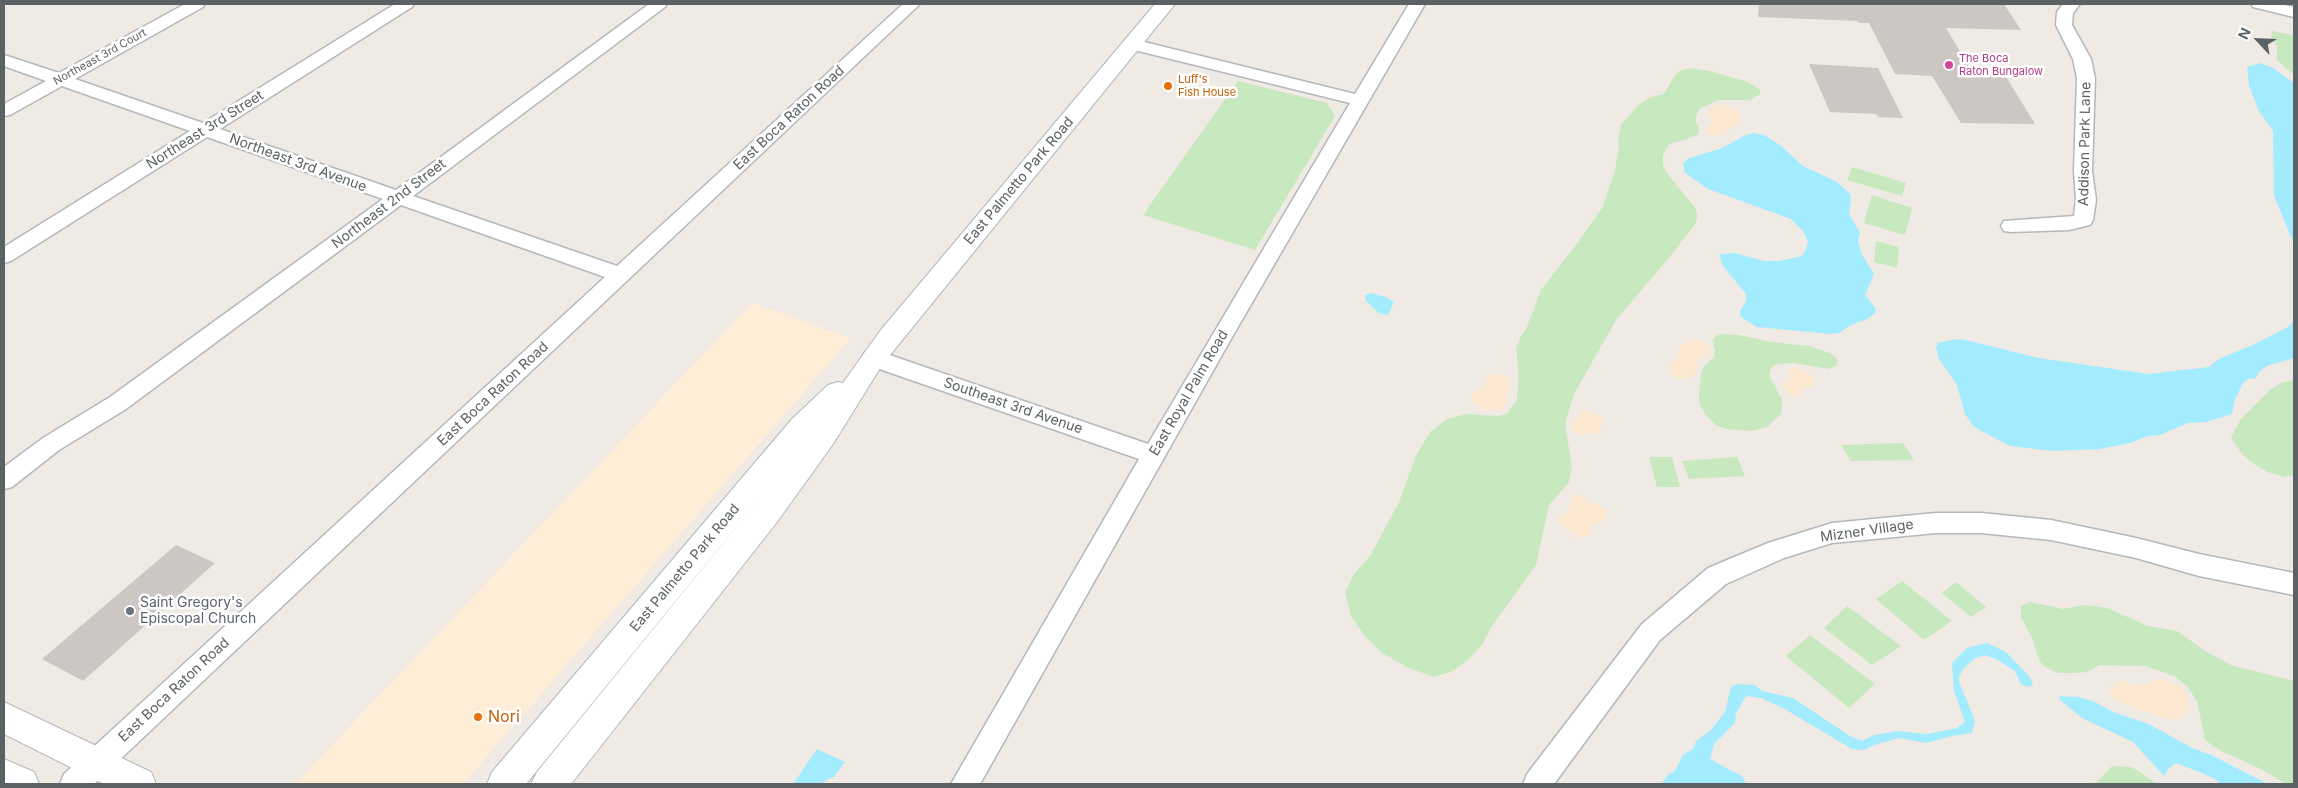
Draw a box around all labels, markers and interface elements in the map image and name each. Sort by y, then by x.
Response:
north arrow [2233,15,2283,65]
text: N [2234,25,2254,42]
street label: Northeast 3rd Court [51,26,149,88]
place label: The Boca Raton Bungalow [1959,52,2043,78]
marker: The Boca Raton Bungalow [1943,59,1955,71]
street label: East Boca Raton Road [730,62,848,174]
place label: Luff's Fish House [1178,73,1236,99]
marker: Luff's Fish House [1162,80,1174,92]
street label: Addison Park Lane [2076,82,2094,206]
street label: Northeast 3rd Street [143,87,267,173]
street label: East Palmetto Park Road [961,114,1077,248]
street label: Northeast 3rd Avenue [227,130,369,196]
street label: Northeast 2nd Street [329,156,449,252]
street label: East Royal Palm Road [1146,327,1232,459]
street label: East Boca Raton Road [434,338,552,450]
street label: Southeast 3rd Avenue [941,374,1085,438]
street label: East Palmetto Park Road [627,501,743,635]
street label: Mizner Village [1819,516,1915,546]
place label: Saint Gregory's Episcopal Church [140,595,256,628]
marker: Saint Gregory's Episcopal Church [124,605,136,617]
street label: East Boca Raton Road [115,634,233,746]
place label: Nori [488,707,520,727]
marker: Nori [472,711,484,723]

